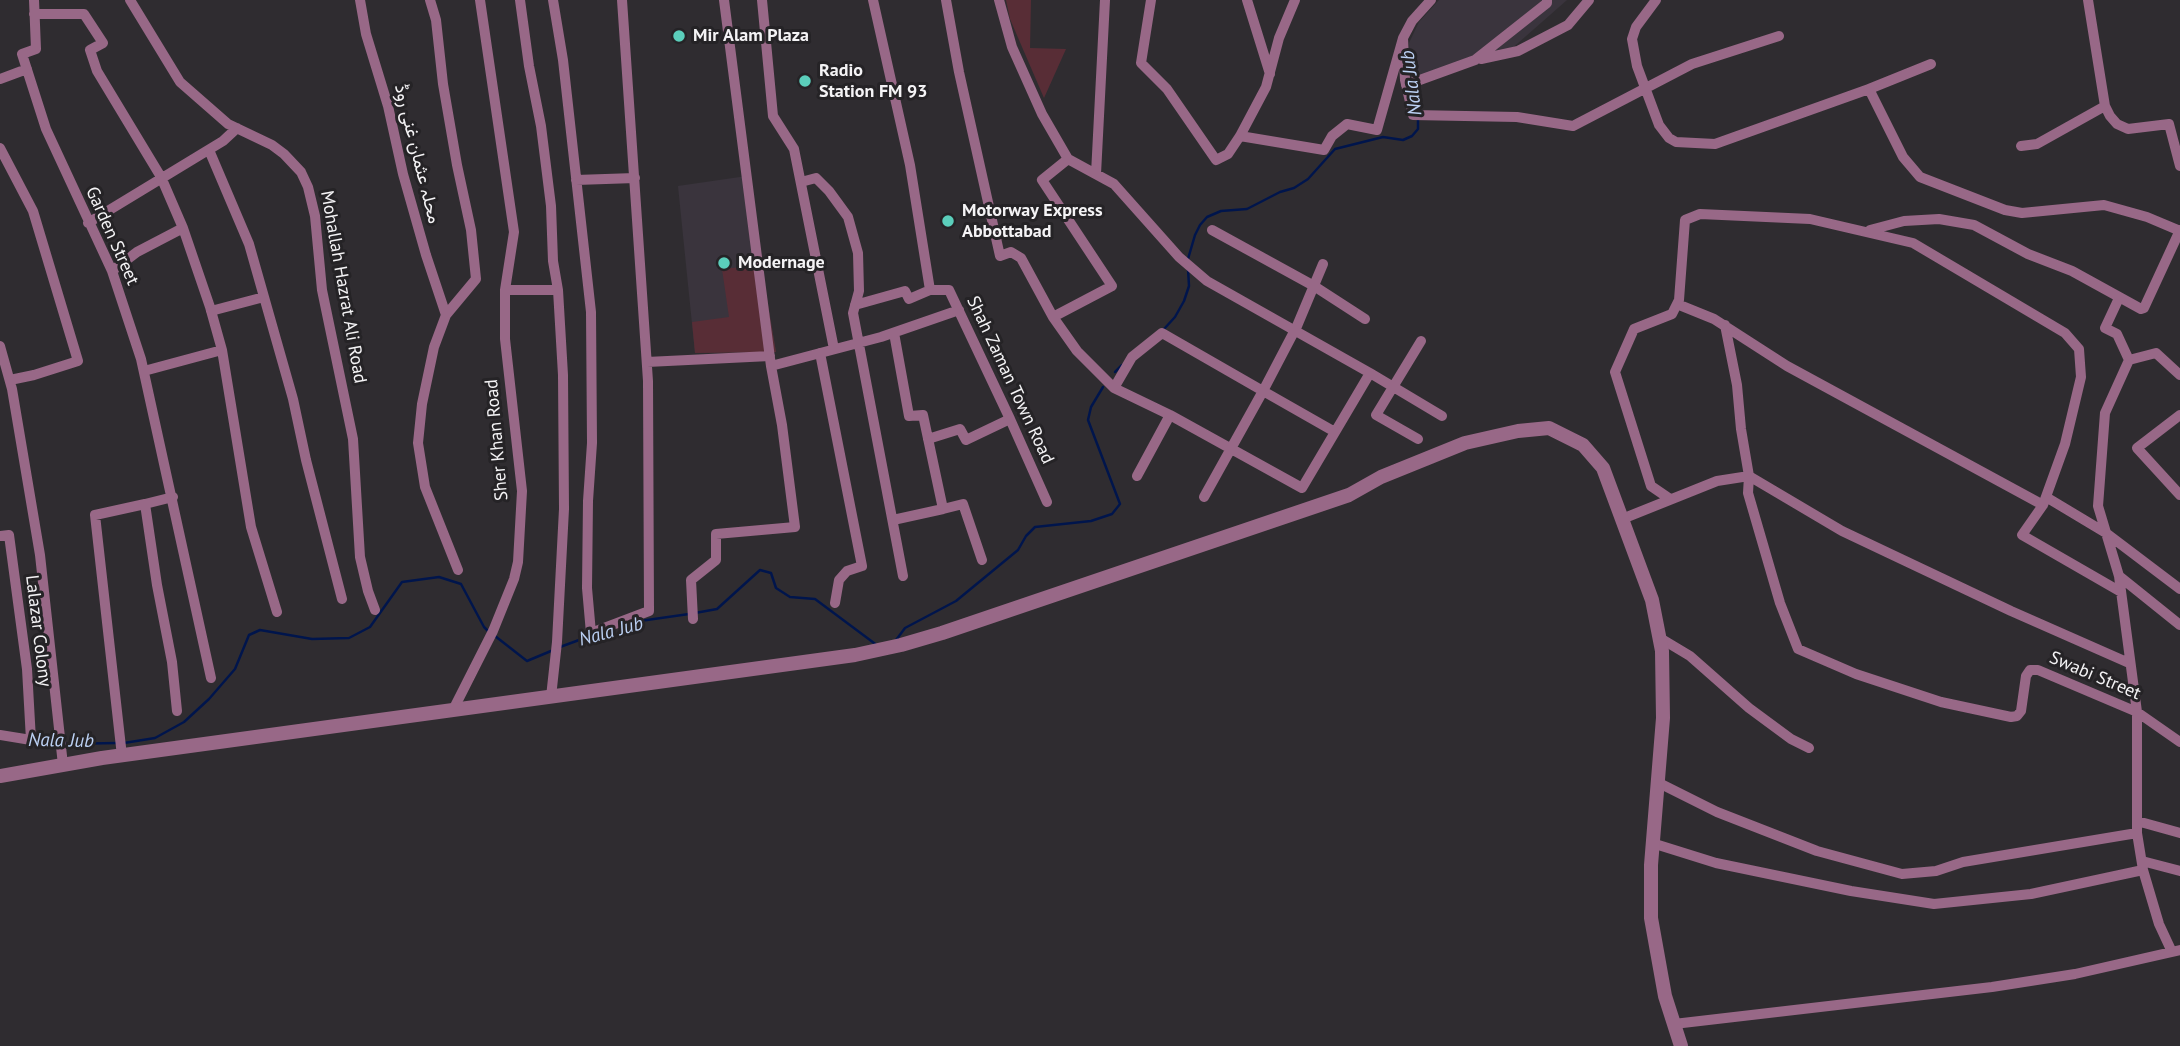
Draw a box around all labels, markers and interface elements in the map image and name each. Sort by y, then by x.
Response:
place label: Mir Alam Plaza [693,25,809,47]
marker: Mir Alam Plaza [671,28,687,44]
water label: Nala Jub [1397,49,1427,117]
place label: Radio Station FM 93 [819,60,927,102]
marker: Radio Station FM 93 [797,73,813,89]
street label: محلہ عثمان غنی روڈ [389,82,445,226]
street label: Garden Street [81,183,143,289]
street label: Mohallah Hazrat Ali Road [315,189,371,385]
place label: Motorway Express Abbottabad [962,200,1103,242]
marker: Motorway Express Abbottabad [940,213,956,229]
place label: Modernage [738,252,825,274]
marker: Modernage [716,255,732,271]
street label: Shah Zaman Town Road [962,293,1058,467]
street label: Sher Khan Road [481,378,513,502]
street label: Lalazar Colony [20,574,56,688]
water label: Nala Jub [576,612,646,652]
street label: Swabi Street [2046,647,2144,705]
water label: Nala Jub [28,729,94,753]

